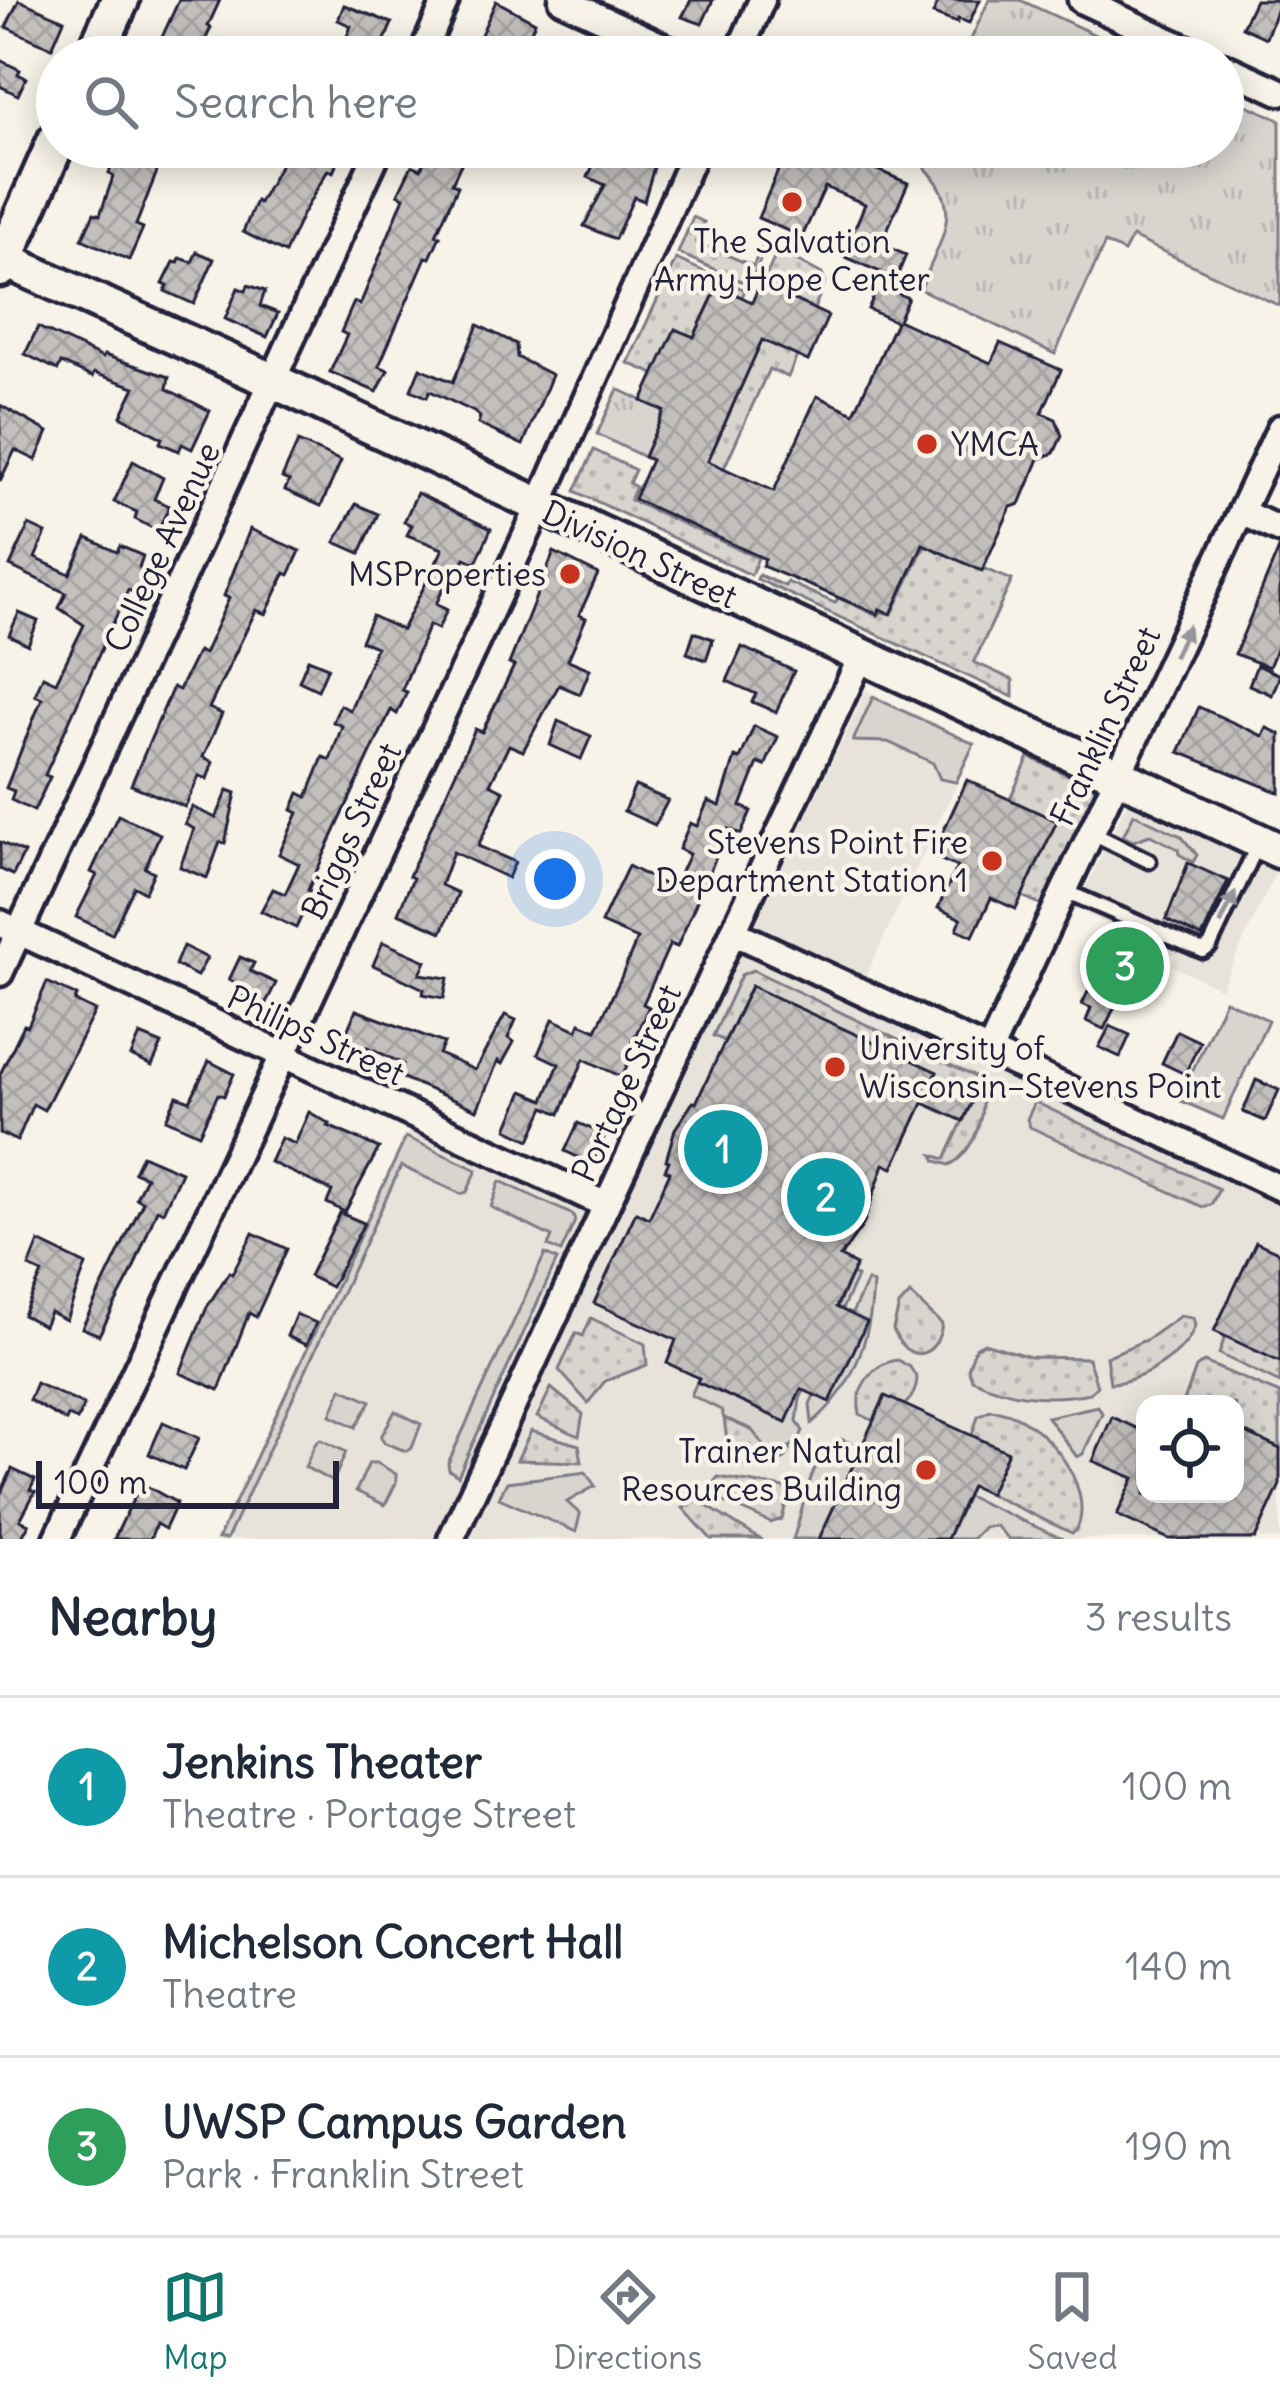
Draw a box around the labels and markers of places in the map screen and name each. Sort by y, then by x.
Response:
marker: The Salvation Army Hope Center [779,189,805,215]
place label: The Salvation Army Hope Center [654,220,930,300]
place label: YMCA [951,423,1039,465]
marker: YMCA [914,431,940,457]
place label: MSProperties [348,553,546,595]
marker: MSProperties [557,561,583,587]
place label: Stevens Point Fire Department Station 1 [655,821,968,901]
marker: Stevens Point Fire Department Station 1 [979,848,1005,874]
pin: 3 [1086,921,1164,1011]
place label: University of Wisconsin–Stevens Point [859,1027,1222,1107]
marker: University of Wisconsin–Stevens Point [822,1054,848,1080]
pin: 1 [684,1104,762,1194]
pin: 2 [787,1152,865,1242]
place label: Trainer Natural Resources Building [621,1430,902,1510]
marker: Trainer Natural Resources Building [913,1457,939,1483]

